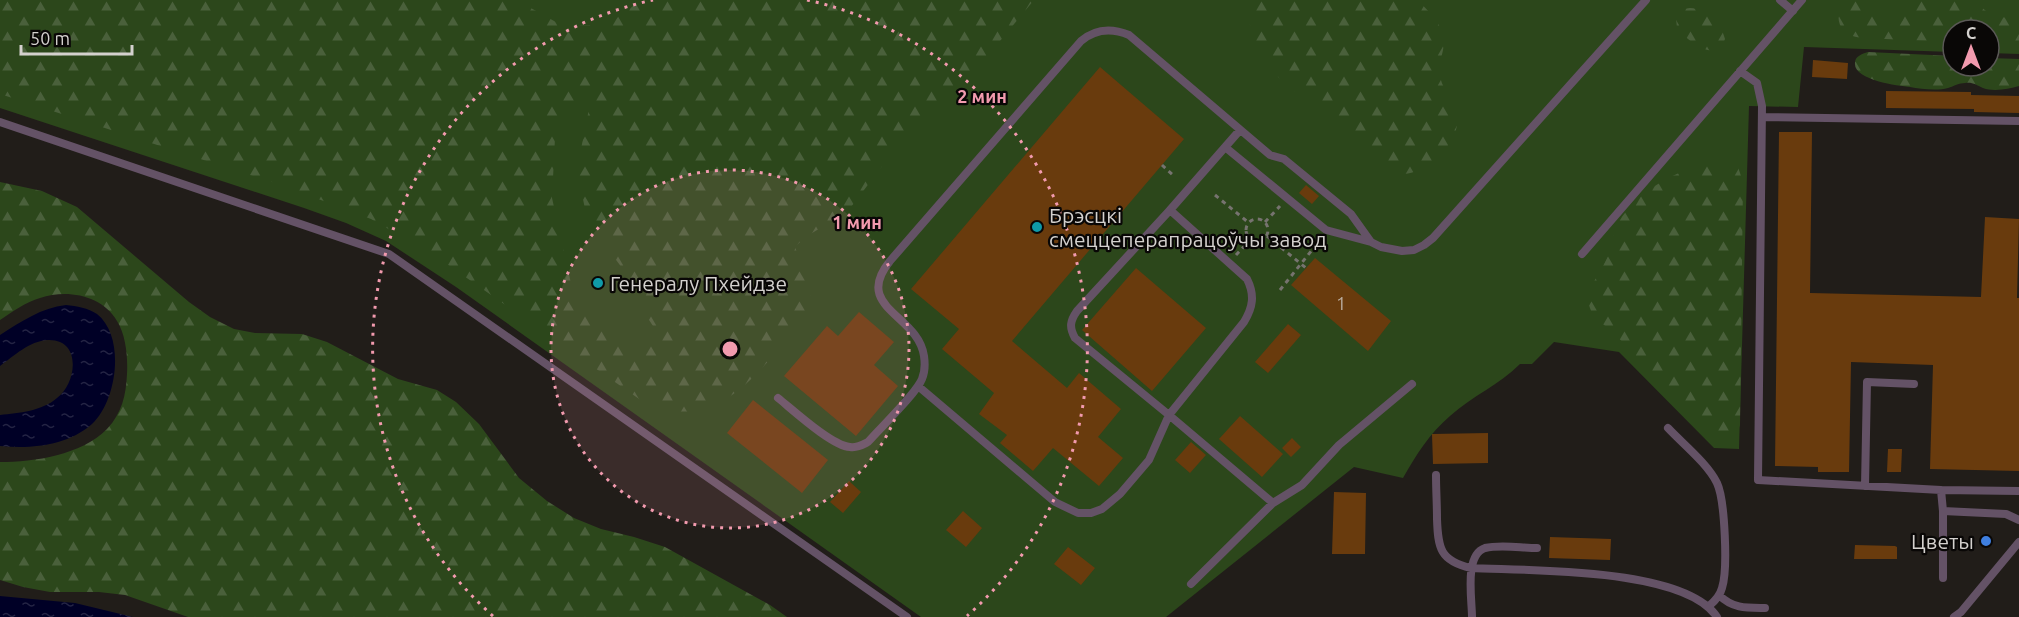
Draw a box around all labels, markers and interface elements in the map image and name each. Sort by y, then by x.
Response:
scale bar [21,18,132,56]
north arrow [1941,18,2001,78]
text: С [1966,24,1976,42]
text: 50 m [30,28,70,48]
text: 2 мин [957,86,1007,106]
place label: Брэсцкі смеццеперапрацоўчы завод [1049,203,1327,251]
text: 1 мин [832,212,882,232]
marker: Брэсцкі смеццеперапрацоўчы завод [1030,220,1044,234]
place label: Генералу Пхейдзе [610,271,787,295]
marker: Генералу Пхейдзе [591,276,605,290]
house number: 1 [1336,293,1346,313]
centre of rings [720,339,740,359]
place label: Цветы [1911,529,1974,553]
marker: Цветы [1979,534,1993,548]

